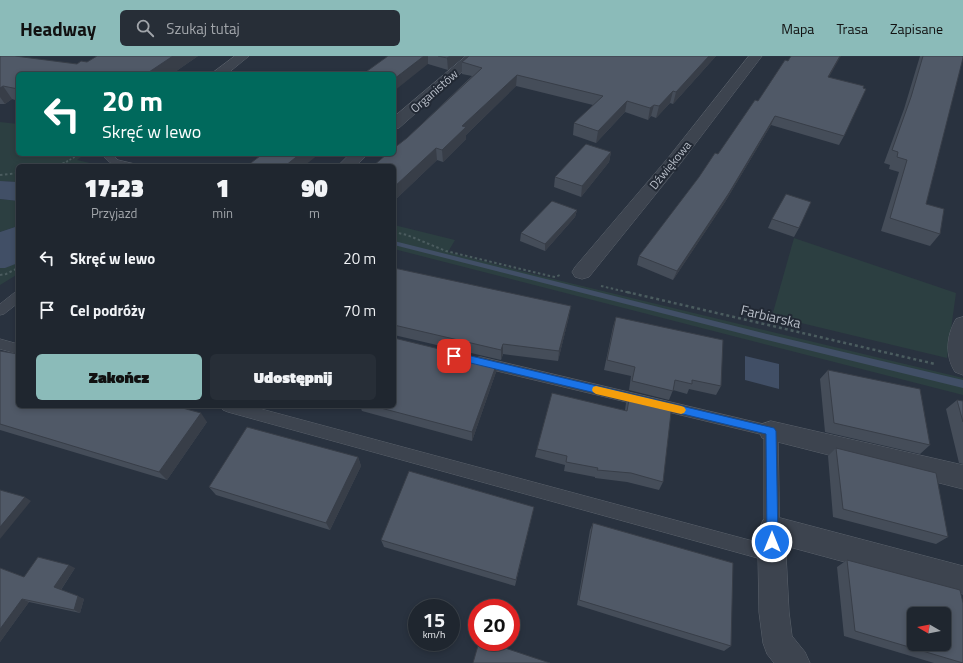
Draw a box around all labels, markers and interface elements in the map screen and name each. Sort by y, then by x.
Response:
search box [120,10,400,46]
text: Headway [20,14,96,43]
icon: search [134,17,156,39]
text: Szukaj tutaj [166,17,240,40]
text: Mapa [781,18,814,39]
text: Trasa [836,18,868,39]
text: Zapisane [890,18,943,39]
street label: Organistów [406,65,462,117]
text: 20 m [102,79,163,122]
icon: left [36,88,88,140]
text: Skręć w lewo [102,118,201,145]
street label: Dźwiękowa [644,136,696,194]
text: 17:23 [84,170,144,206]
text: 1 [216,170,229,206]
text: 90 [301,170,328,206]
text: Przyjazd [91,203,137,223]
text: min [212,203,233,223]
text: m [309,203,320,223]
icon: left [36,247,58,269]
text: Skręć w lewo [70,247,155,270]
text: 20 m [343,247,376,270]
icon: arrive [36,299,58,321]
text: Cel podróży [70,299,145,322]
text: 70 m [343,299,376,322]
street label: Farbiarska [739,299,803,333]
pin [437,339,471,373]
icon: arrive [443,345,465,367]
button: Zakończ [36,354,202,400]
button: Udostępnij [210,354,376,400]
position arrow [751,521,793,563]
speed limit sign: 20 [468,599,520,651]
text: 15 [423,604,445,635]
north arrow [907,607,951,651]
map controls [907,607,951,651]
text: km/h [423,627,445,642]

